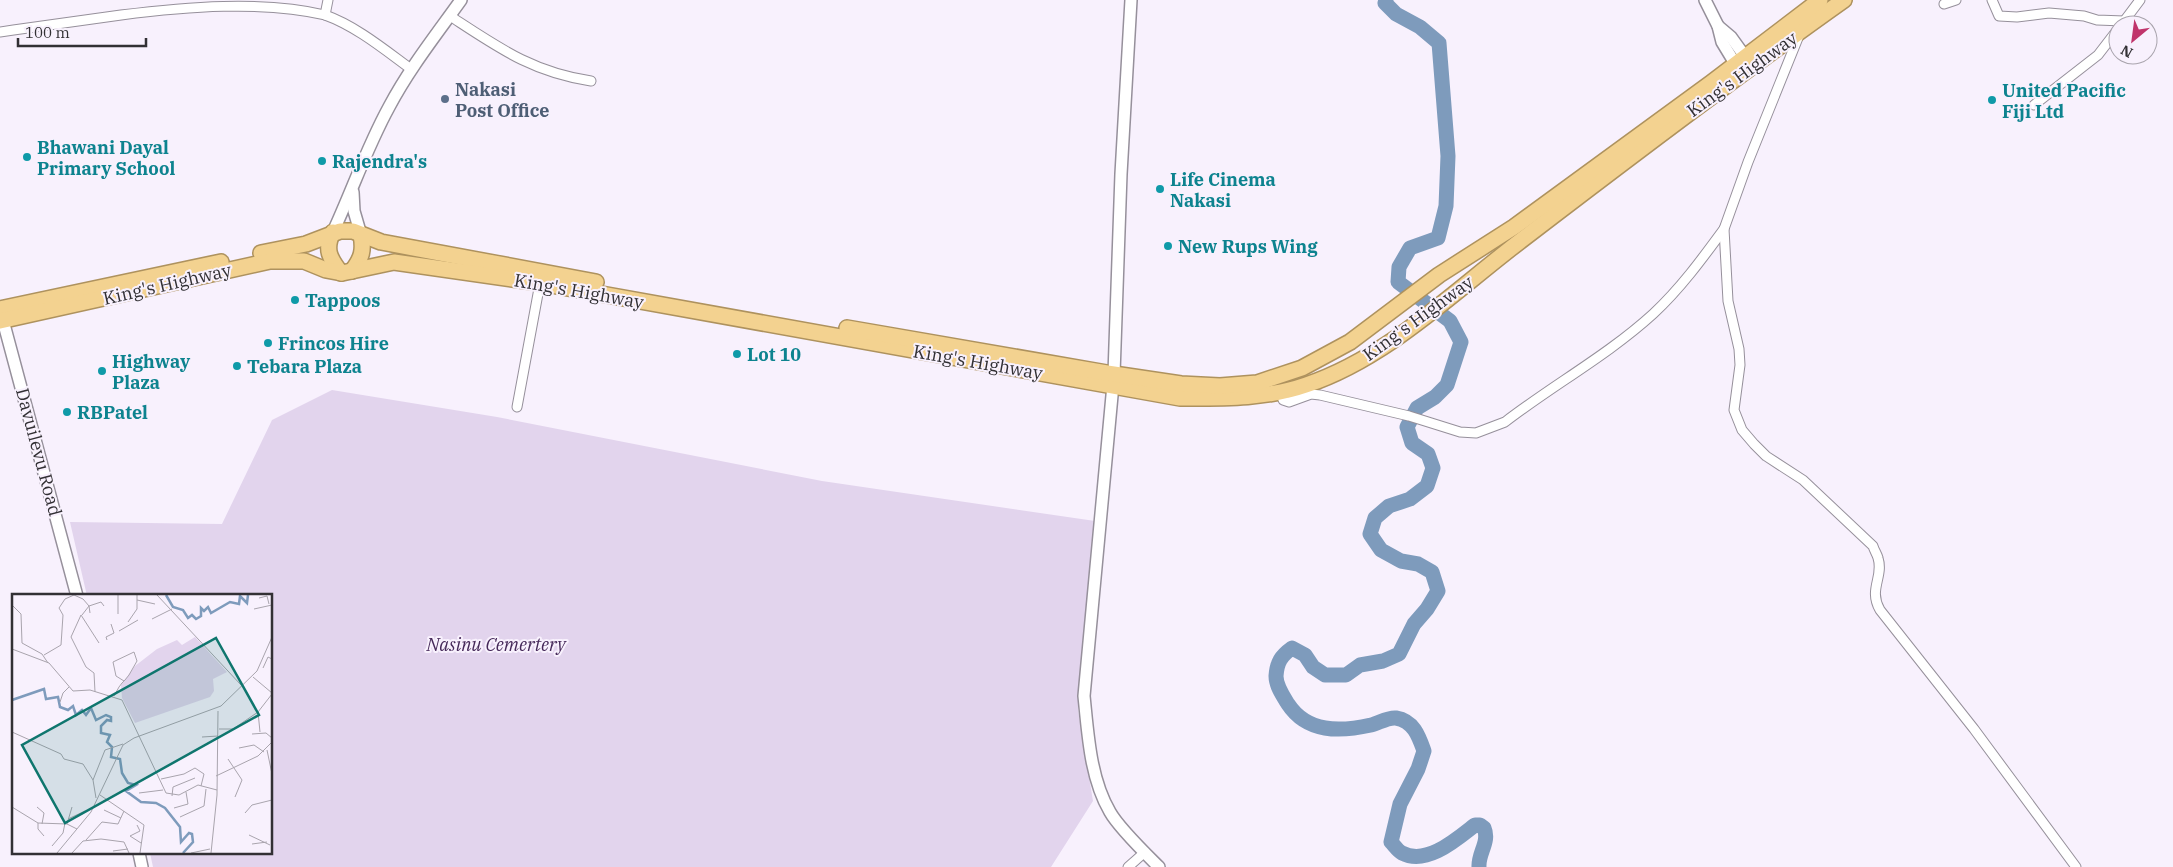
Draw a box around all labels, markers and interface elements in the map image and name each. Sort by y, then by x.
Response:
scale bar [18,15,145,47]
north arrow [2108,15,2158,65]
text: 100 m [25,23,70,42]
street label: King's Highway [1682,26,1802,122]
text: N [2117,41,2136,62]
place label: Nakasi Post Office [455,78,549,122]
place label: United Pacific Fiji Ltd [2002,79,2126,123]
marker: Nakasi Post Office [439,93,451,105]
marker: United Pacific Fiji Ltd [1986,94,1998,106]
place label: Bhawani Dayal Primary School [37,136,175,180]
place label: Rajendra's [332,150,427,173]
marker: Bhawani Dayal Primary School [21,151,33,163]
marker: Rajendra's [316,155,328,167]
place label: Life Cinema Nakasi [1170,168,1276,212]
marker: Life Cinema Nakasi [1154,183,1166,195]
place label: New Rups Wing [1178,235,1318,258]
marker: New Rups Wing [1162,240,1174,252]
street label: King's Highway [101,258,234,310]
street label: King's Highway [512,268,646,314]
street label: King's Highway [1358,270,1478,366]
place label: Tappoos [305,289,381,312]
marker: Tappoos [289,294,301,306]
place label: Frincos Hire [278,332,389,355]
marker: Frincos Hire [262,337,274,349]
street label: King's Highway [911,339,1045,385]
place label: Lot 10 [747,343,801,366]
marker: Lot 10 [731,348,743,360]
place label: Highway Plaza [112,350,191,394]
place label: Tebara Plaza [247,355,362,378]
marker: Tebara Plaza [231,360,243,372]
marker: Highway Plaza [96,365,108,377]
street label: Davuilevu Road [11,385,67,519]
place label: RBPatel [77,401,148,424]
marker: RBPatel [61,406,73,418]
inset map [12,594,272,854]
park label: Nasinu Cemertery [426,633,567,656]

